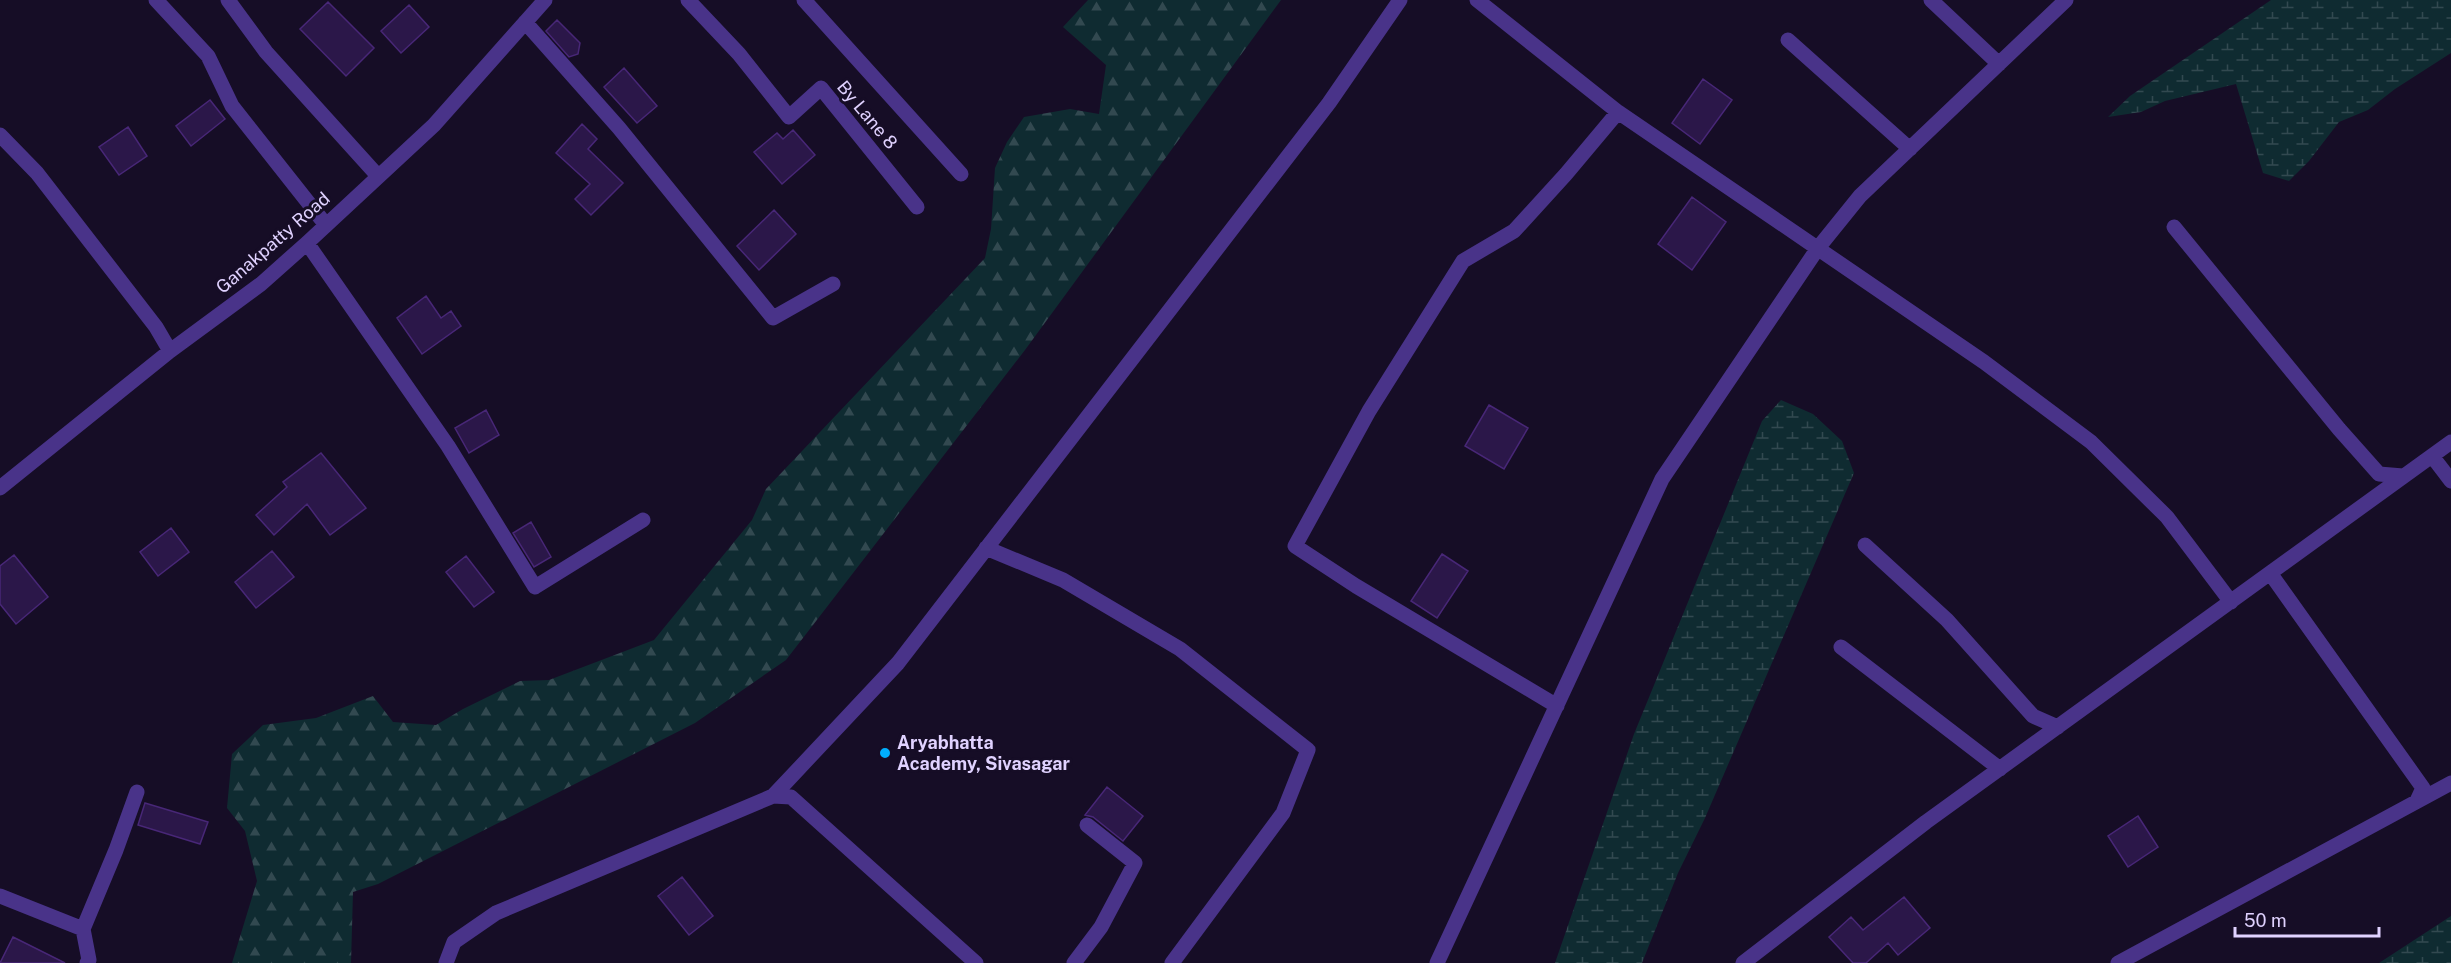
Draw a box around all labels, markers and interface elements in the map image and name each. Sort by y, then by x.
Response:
street label: By Lane 8 [833,76,902,153]
street label: Ganakpatty Road [212,188,334,298]
place label: Aryabhatta Academy, Sivasagar [897,732,1070,774]
marker: Aryabhatta Academy, Sivasagar [878,746,892,760]
scale bar [2235,900,2379,938]
text: 50 m [2244,910,2287,931]

